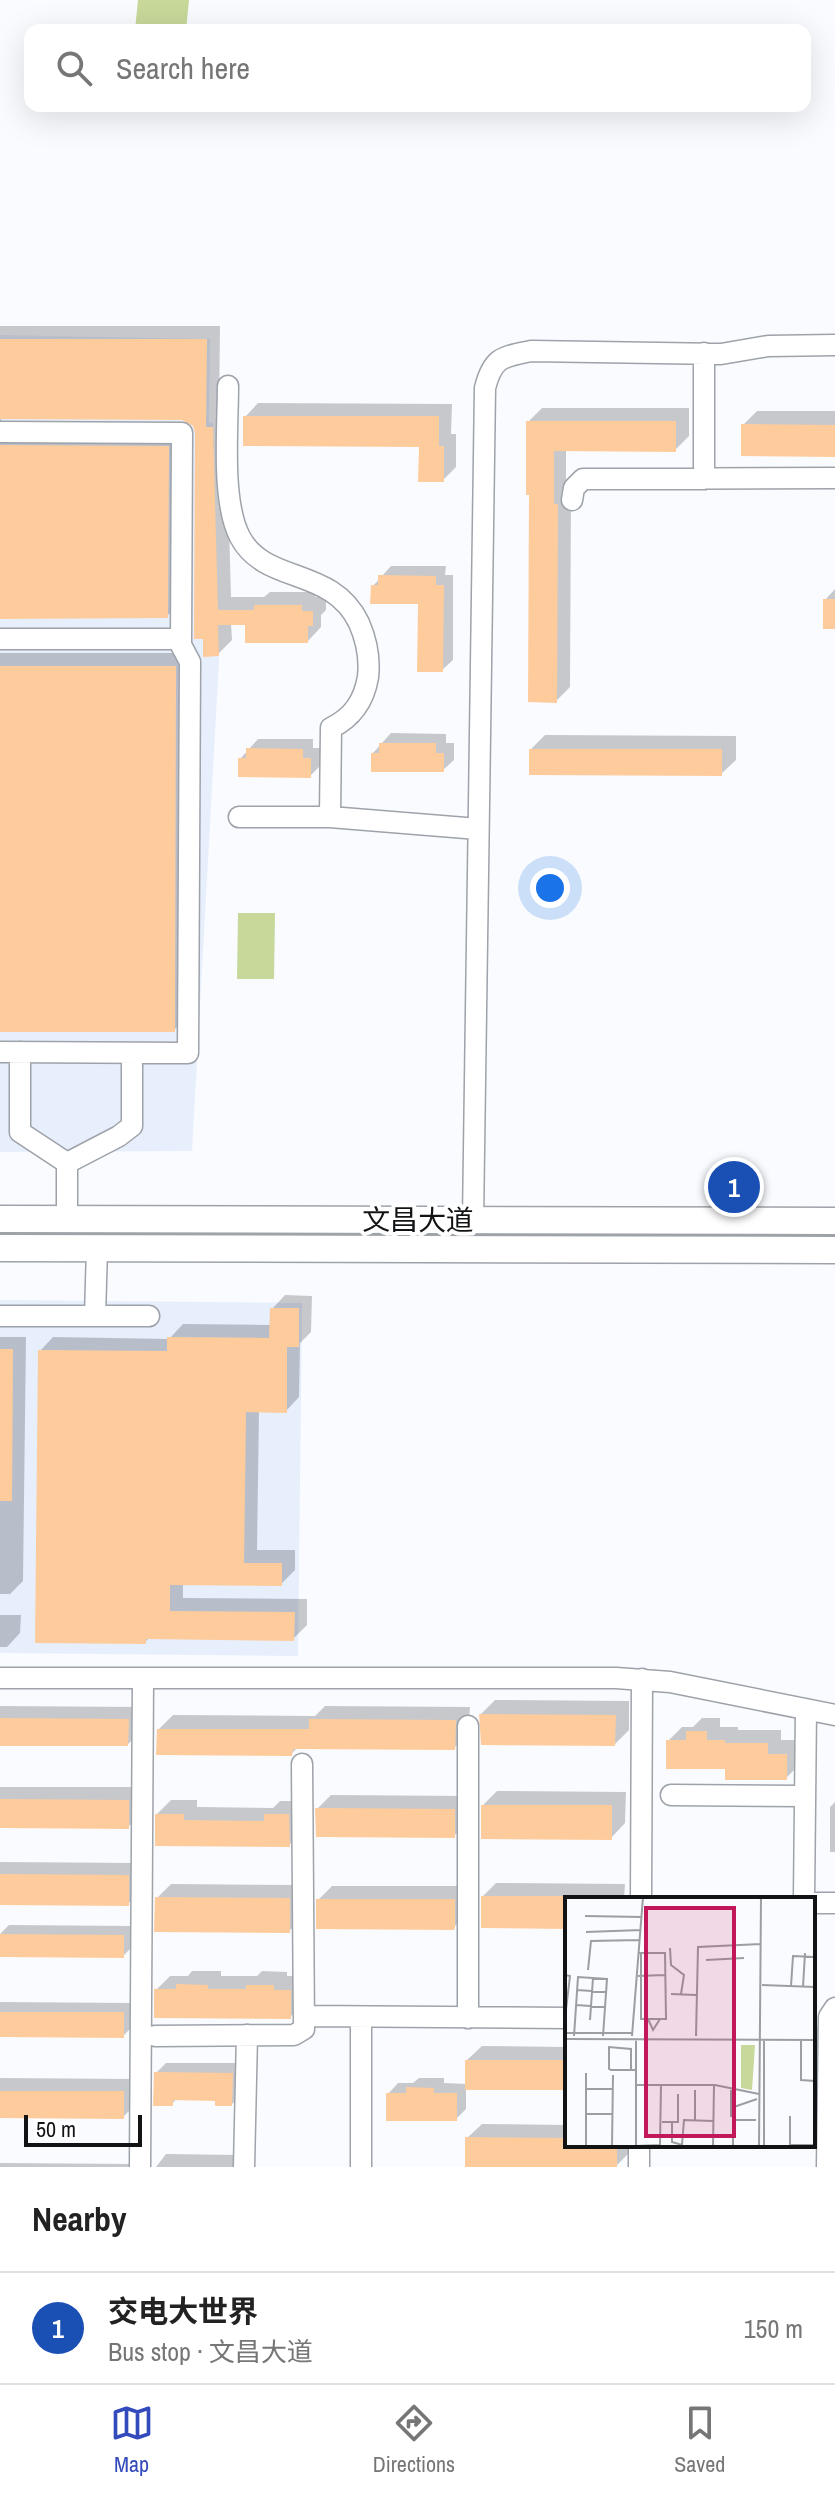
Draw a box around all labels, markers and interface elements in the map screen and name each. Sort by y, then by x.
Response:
search box [24,24,811,112]
icon: search [52,46,96,90]
text: Search here [116,48,250,88]
your location [530,868,570,908]
pin: 1 [708,1157,760,1217]
street label: 文昌大道 [362,1201,474,1239]
inset map [565,1897,815,2147]
scale bar [24,2111,142,2147]
text: 50 m [36,2114,76,2144]
text: Nearby [32,2196,127,2242]
text: 交电大世界 [108,2291,258,2331]
text: 1 [52,2311,64,2346]
text: 150 m [744,2311,803,2346]
text: Bus stop · 文昌大道 [108,2334,313,2369]
tab: Map [110,2401,154,2479]
tab: Directions [373,2401,455,2479]
tab: Saved [674,2401,725,2479]

